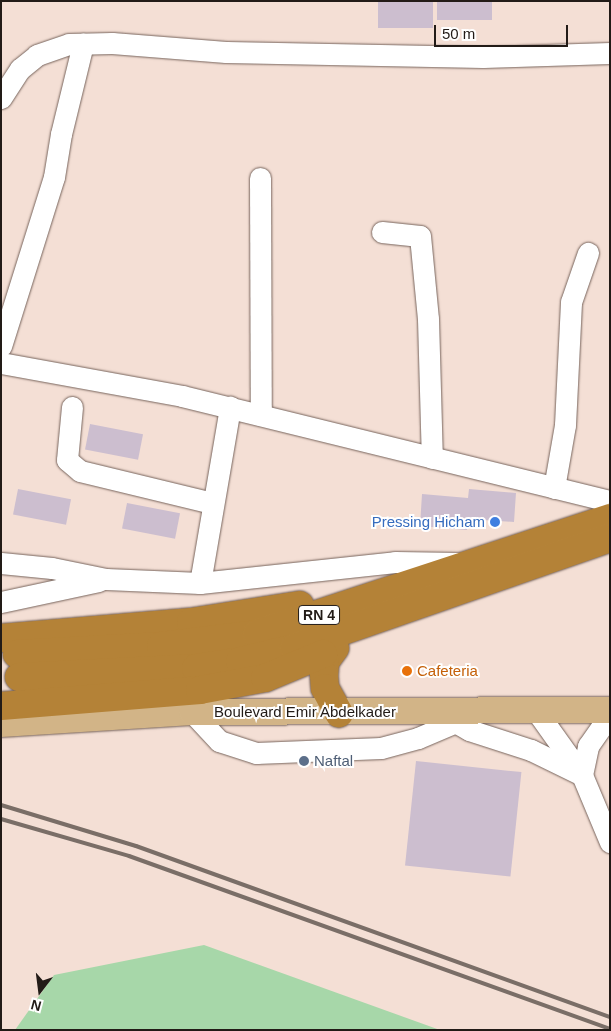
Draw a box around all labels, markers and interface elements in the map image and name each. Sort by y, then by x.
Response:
scale bar [436,15,570,47]
text: 50 m [442,25,475,42]
place label: Pressing Hicham [372,513,485,531]
marker: Pressing Hicham [489,516,501,528]
road number: RN 4 [298,604,340,626]
place label: Cafeteria [417,662,478,680]
marker: Cafeteria [401,665,413,677]
street label: Boulevard Emir Abdelkader [214,703,396,721]
place label: Naftal [314,752,353,770]
marker: Naftal [298,755,310,767]
north arrow [15,966,65,1016]
text: N [29,996,43,1015]

